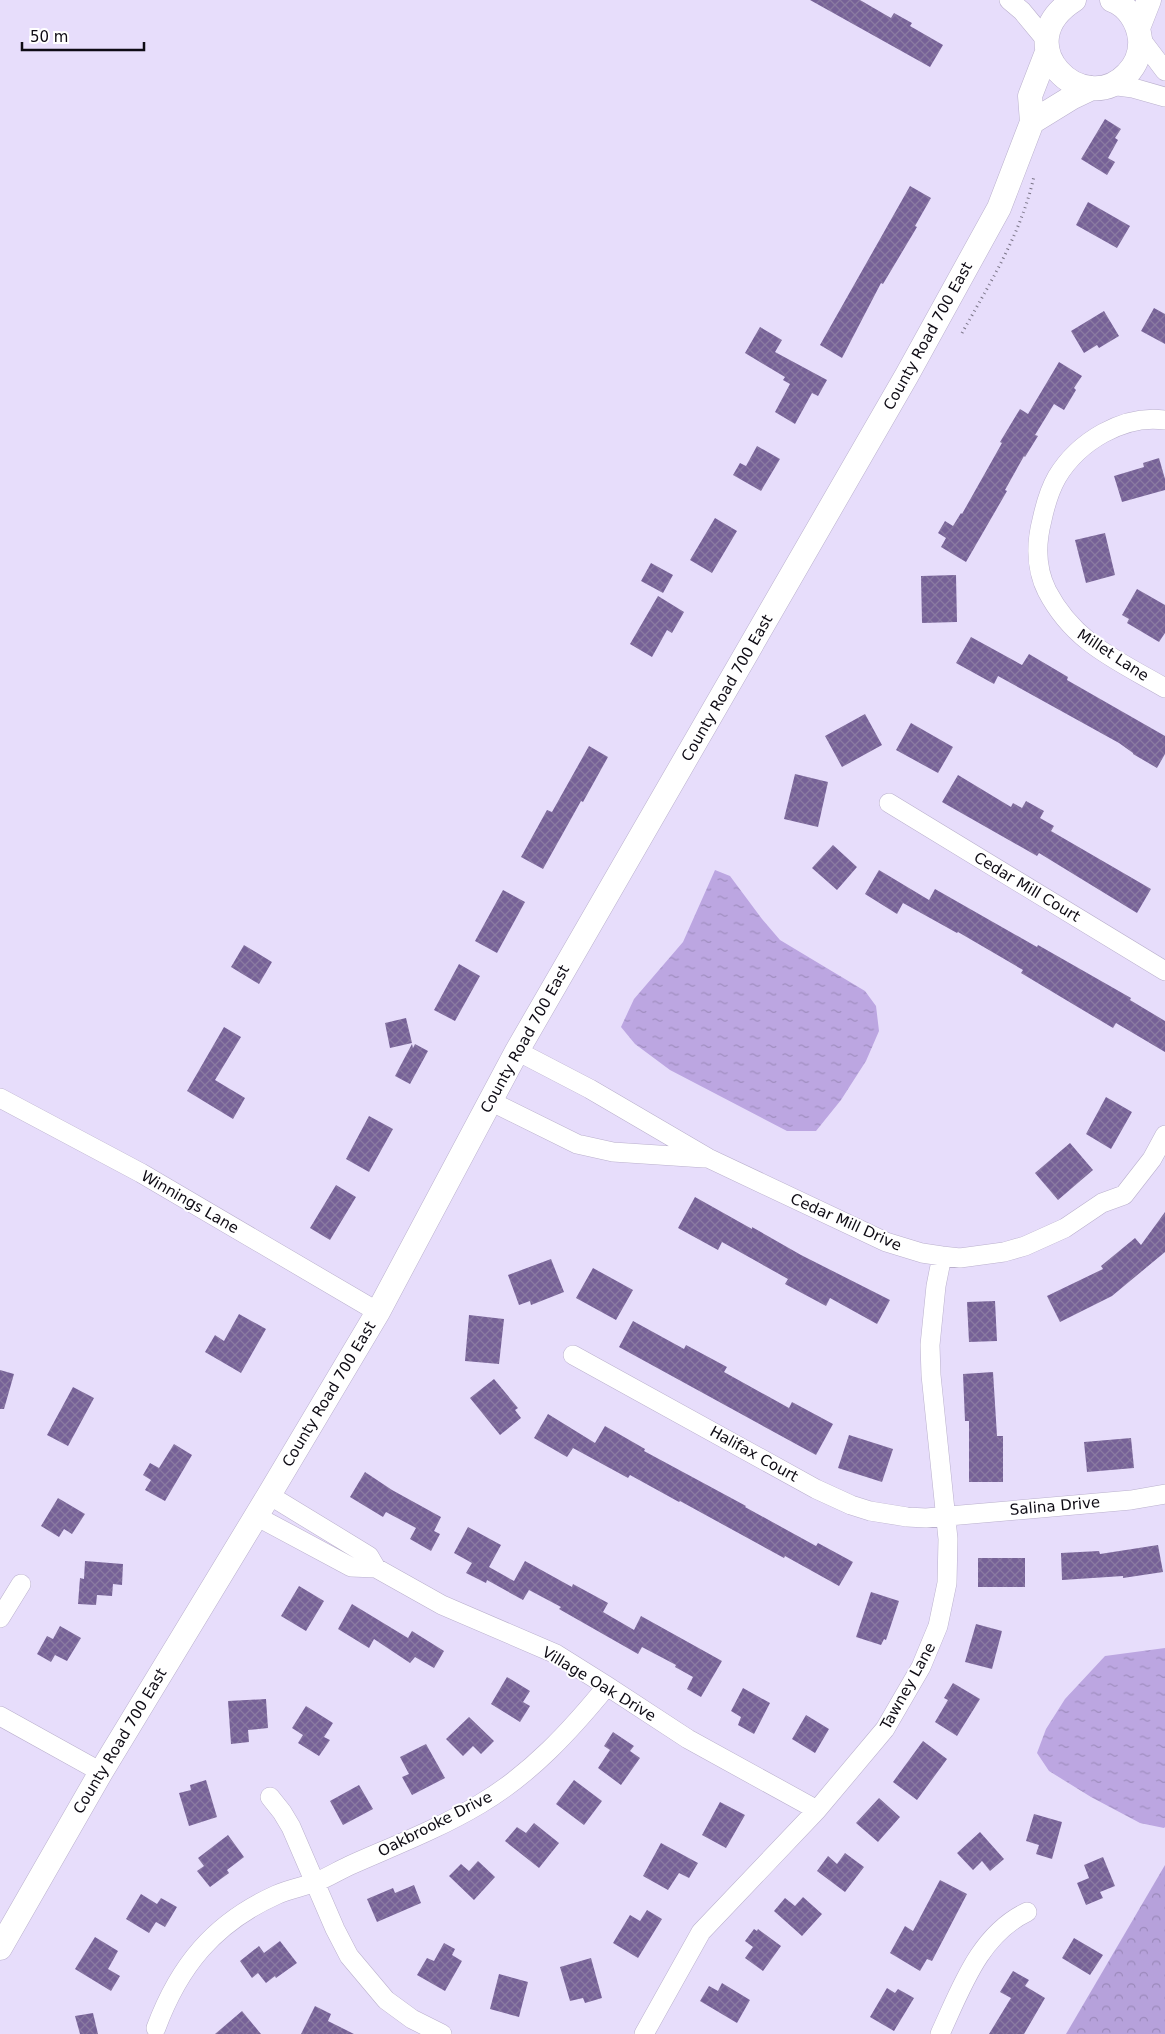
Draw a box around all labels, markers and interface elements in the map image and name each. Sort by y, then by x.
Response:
scale bar [22,20,145,52]
text: 50 m [30,28,68,46]
street label: County Road 700 East [880,259,976,413]
street label: County Road 700 East [678,611,776,765]
street label: Millet Lane [1074,625,1152,685]
street label: Cedar Mill Court [971,848,1083,926]
street label: County Road 700 East [477,962,573,1116]
street label: Winnings Lane [138,1167,242,1237]
street label: Cedar Mill Drive [788,1189,904,1255]
street label: County Road 700 East [278,1318,380,1470]
street label: Halifax Court [707,1422,801,1486]
street label: Salina Drive [1009,1493,1101,1519]
street label: Tawney Lane [876,1639,939,1734]
street label: Village Oak Drive [539,1643,659,1725]
street label: County Road 700 East [69,1665,171,1817]
street label: Oakbrooke Drive [375,1787,495,1861]

